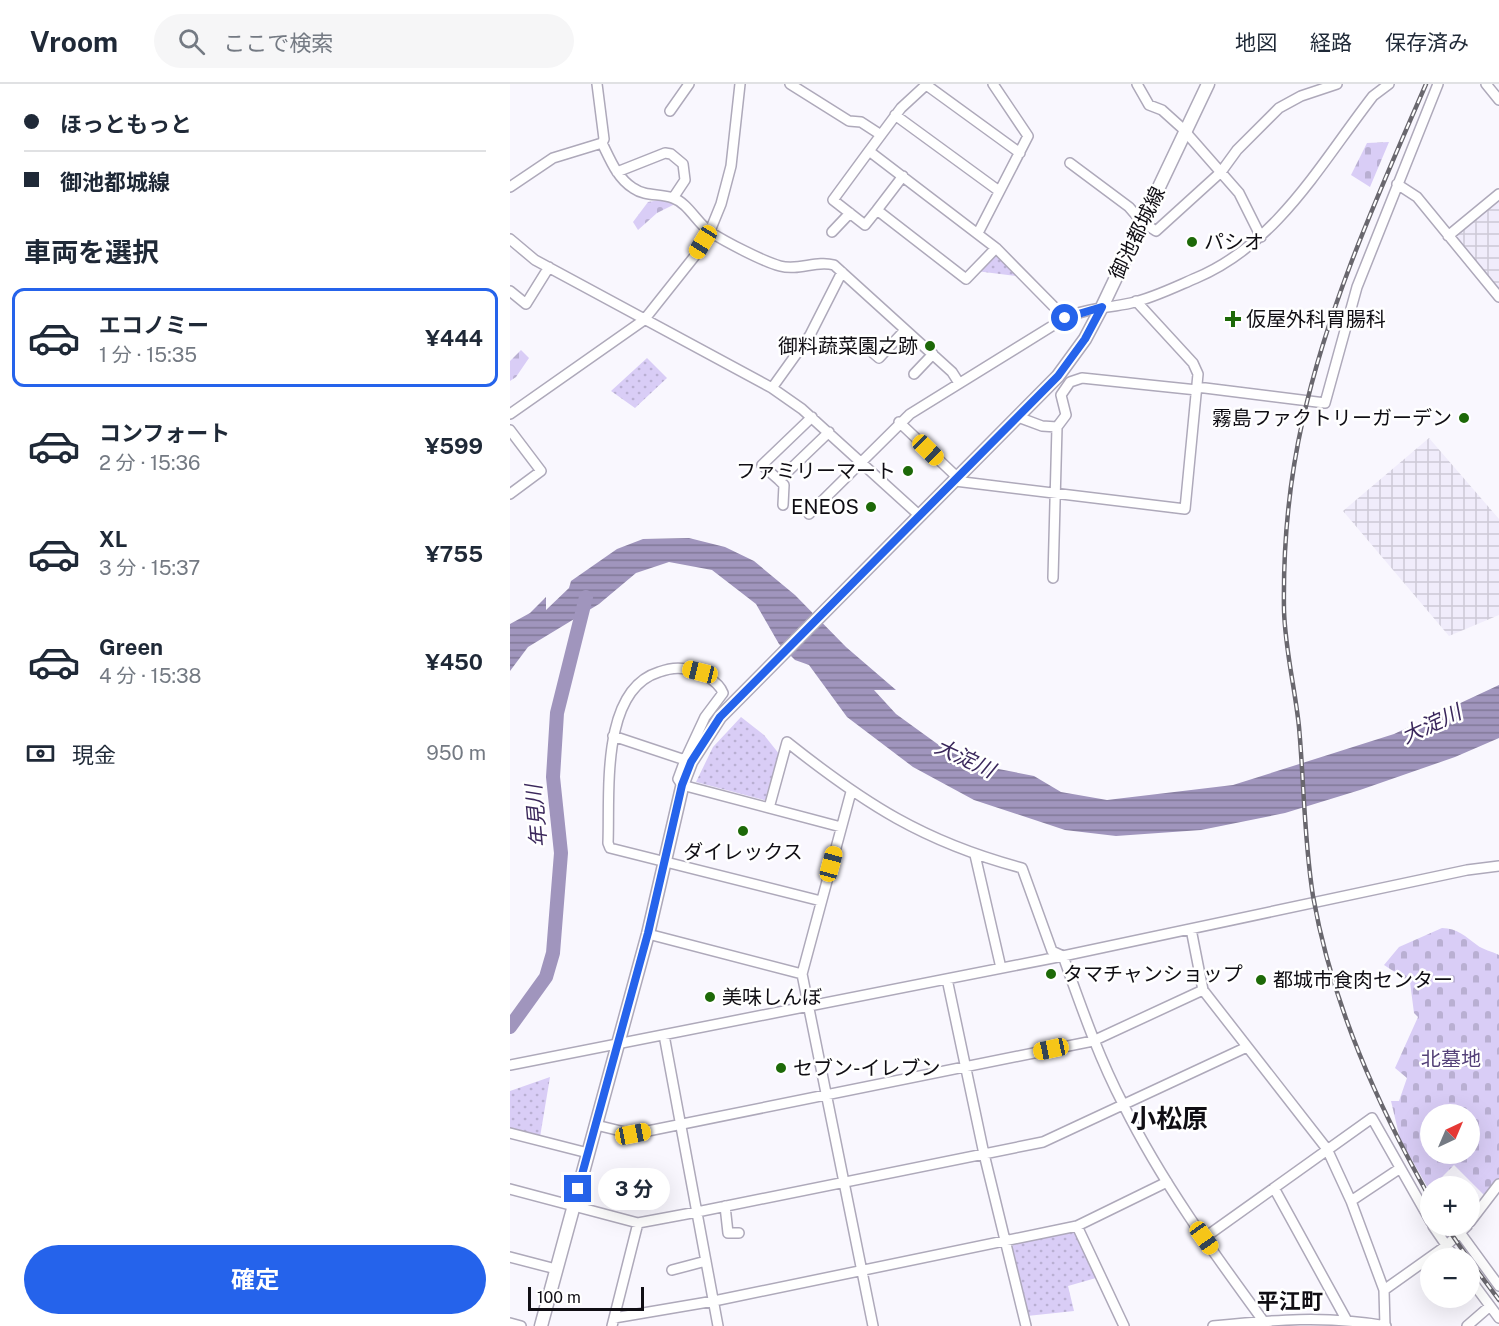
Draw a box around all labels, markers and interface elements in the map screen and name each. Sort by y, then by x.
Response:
search box [154,14,574,68]
text: Vroom [30,25,118,58]
icon: search [175,25,208,58]
text: ここで検索 [223,30,333,56]
text: 地図 [1235,30,1277,55]
text: 経路 [1310,30,1352,55]
text: 保存済み [1385,30,1469,55]
text: ほっともっと [60,111,192,137]
text: 御池都城線 [60,169,170,195]
street label: 御池都城線 [1104,183,1170,283]
car [686,222,720,262]
place label: パシオ [1204,230,1264,254]
marker: パシオ [1185,235,1199,249]
text: 車両を選択 [24,236,159,268]
route start [1051,304,1078,331]
place label: 仮屋外科胃腸科 [1246,307,1386,331]
marker: 仮屋外科胃腸科 [1224,310,1242,328]
icon: car [27,311,81,365]
text: エコノミー [99,312,209,338]
text: ¥444 [425,325,483,351]
place label: 御料蔬菜園之跡 [778,334,918,358]
marker: 御料蔬菜園之跡 [923,339,937,353]
text: 1 分 · 15:35 [99,343,197,367]
place label: 霧島ファクトリーガーデン [1212,406,1452,430]
marker: 霧島ファクトリーガーデン [1457,411,1471,425]
icon: car [27,419,81,473]
text: コンフォート [99,420,230,446]
car [909,431,947,469]
text: ¥599 [425,433,483,459]
text: 2 分 · 15:36 [99,451,200,475]
place label: ファミリーマート [736,459,896,483]
marker: ファミリーマート [901,464,915,478]
place label: ENEOS [791,495,859,519]
marker: ENEOS [864,500,878,514]
text: XL [99,526,127,552]
icon: car [27,527,81,581]
text: ¥755 [425,541,483,567]
text: 3 分 · 15:37 [99,556,200,580]
text: Green [99,634,163,660]
icon: car [27,635,81,689]
text: ¥450 [425,649,483,675]
car [680,659,720,685]
text: 4 分 · 15:38 [99,664,202,688]
water label: 大淀川 [1397,699,1467,749]
water label: 大淀川 [931,733,1001,783]
icon: cash [24,737,57,770]
text: 950 m [426,741,486,765]
text: 現金 [72,742,116,768]
water label: 年見川 [521,782,551,848]
marker: ダイレックス [736,824,750,838]
place label: ダイレックス [683,840,803,864]
car [818,844,844,884]
place label: タマチャンショップ [1063,962,1243,986]
marker: タマチャンショップ [1044,967,1058,981]
place label: 都城市食肉センター [1273,968,1453,992]
marker: 都城市食肉センター [1254,973,1268,987]
place label: 美味しんぼ [722,985,822,1009]
marker: 美味しんぼ [703,990,717,1004]
car [1032,1036,1070,1062]
park label: 北墓地 [1421,1047,1481,1071]
place label: セブン-イレブン [793,1056,941,1080]
marker: セブン-イレブン [774,1061,788,1075]
district label: 小松原 [1130,1103,1208,1134]
north arrow [1420,1104,1480,1164]
map controls [1420,1104,1480,1308]
car [614,1122,652,1146]
callout: 3 分 [599,1168,671,1210]
route end [564,1175,591,1202]
button: + [1420,1176,1480,1236]
text: 3 分 [615,1177,653,1201]
car [1186,1218,1222,1258]
button: 確定 [24,1245,486,1314]
button: − [1420,1248,1480,1308]
scale bar [528,1284,644,1312]
text: 100 m [537,1288,581,1307]
district label: 平江町 [1257,1288,1323,1314]

